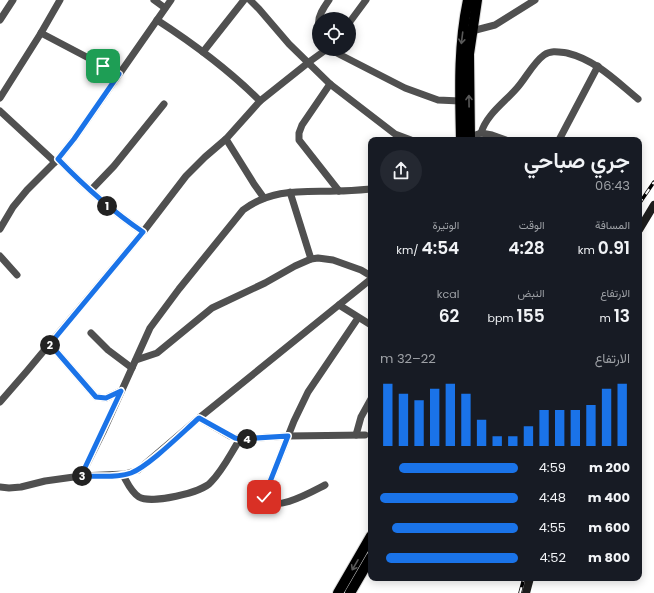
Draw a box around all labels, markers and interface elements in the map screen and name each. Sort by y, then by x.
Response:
map controls [312,12,356,56]
button: locate [312,12,356,56]
one-way arrow [458,31,465,44]
pin [86,49,120,83]
icon: arrive [92,55,114,77]
one-way arrow [465,95,473,108]
text: جري صباحي [524,145,630,176]
button: share [380,150,422,192]
text: 06:43 [595,176,630,195]
pin: 1 [97,196,117,216]
text: 1 [105,198,109,214]
text: الوتيرة [432,217,459,233]
text: الوقت [519,217,545,233]
text: المسافة [595,217,630,233]
text: 4:54 [421,236,459,260]
text: 4:28 [508,236,545,260]
text: 0.91 [598,236,630,260]
text: /km [396,242,421,258]
text: km [578,242,598,258]
text: النبض [517,285,545,301]
text: الارتفاع [600,285,630,301]
text: kcal [437,286,459,302]
text: 62 [439,304,459,328]
text: 155 [517,304,545,328]
text: 13 [614,304,630,328]
text: bpm [487,310,517,326]
text: m [599,310,614,326]
pin: 2 [40,335,60,355]
text: 2 [47,337,53,353]
text: 22–32 m [380,349,436,368]
text: الارتفاع [595,349,630,368]
pin: 4 [237,429,257,449]
text: 4 [243,431,251,447]
text: 4:59 [539,458,566,477]
text: 200 m [589,458,630,477]
pin: 3 [72,466,92,486]
text: 3 [79,468,85,484]
pin [247,480,281,514]
icon: check [253,486,275,508]
text: 4:48 [539,488,566,507]
text: 400 m [588,488,630,507]
text: 4:55 [539,518,566,537]
text: 600 m [588,518,630,537]
text: 4:52 [539,548,566,567]
text: 800 m [588,548,630,567]
one-way arrow [350,559,358,571]

